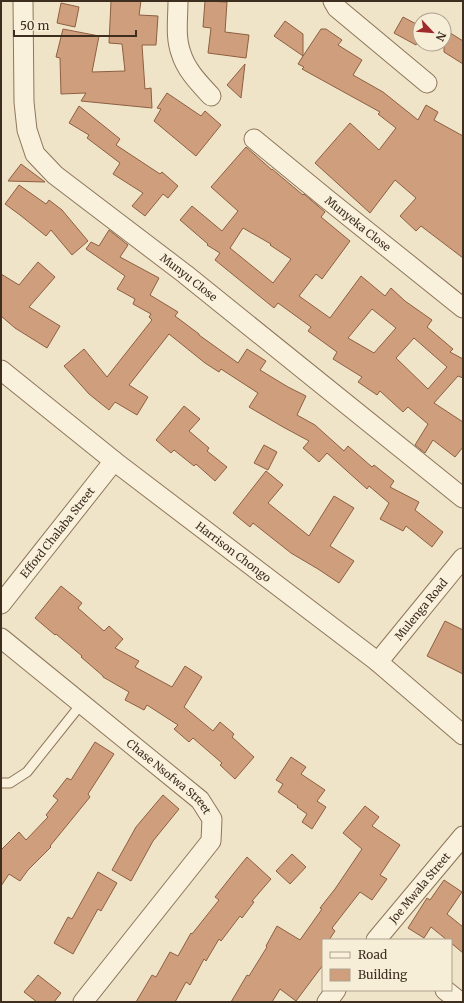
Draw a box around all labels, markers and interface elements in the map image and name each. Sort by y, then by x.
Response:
scale bar [14,12,136,38]
north arrow [412,12,452,52]
text: 50 m [20,18,49,33]
text: N [433,29,449,44]
street label: Munyeka Close [322,193,394,254]
street label: Munyu Close [157,251,220,304]
street label: Efford Chalaba Street [17,484,98,581]
street label: Harrison Chongo [193,519,274,585]
street label: Mulenga Road [392,575,451,643]
street label: Chase Nsofwa Street [124,736,215,817]
street label: Joe Mwala Street [385,849,454,927]
legend [322,939,452,991]
text: Road [358,947,387,962]
text: Building [358,967,408,982]

